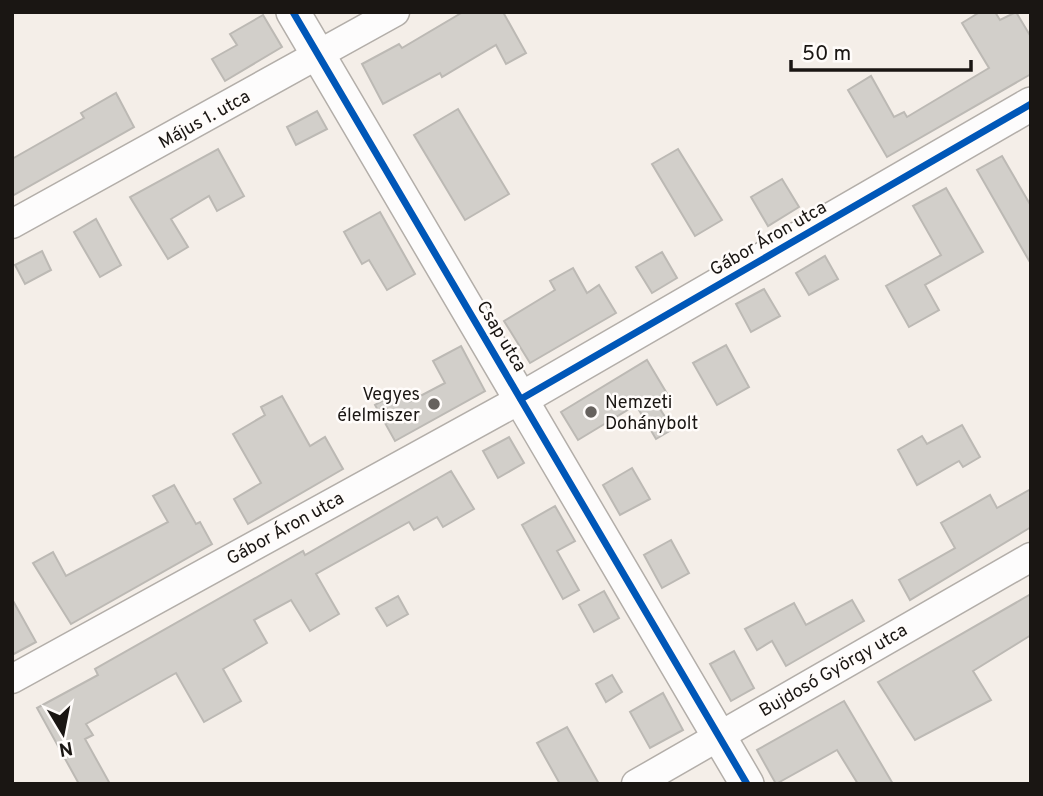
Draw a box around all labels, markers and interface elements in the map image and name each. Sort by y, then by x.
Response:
scale bar [791,28,971,72]
text: 50 m [802,41,851,68]
street label: Május 1. utca [155,86,255,155]
street label: Gábor Áron utca [705,195,831,282]
street label: Csap utca [471,297,531,377]
place label: Vegyes élelmiszer [337,384,420,428]
place label: Nemzeti Dohánybolt [605,392,698,436]
marker: Vegyes élelmiszer [426,396,442,412]
marker: Nemzeti Dohánybolt [583,404,599,420]
street label: Gábor Áron utca [222,486,349,571]
street label: Bujdosó György utca [756,619,912,723]
north arrow [28,698,98,768]
text: N [57,735,74,761]

